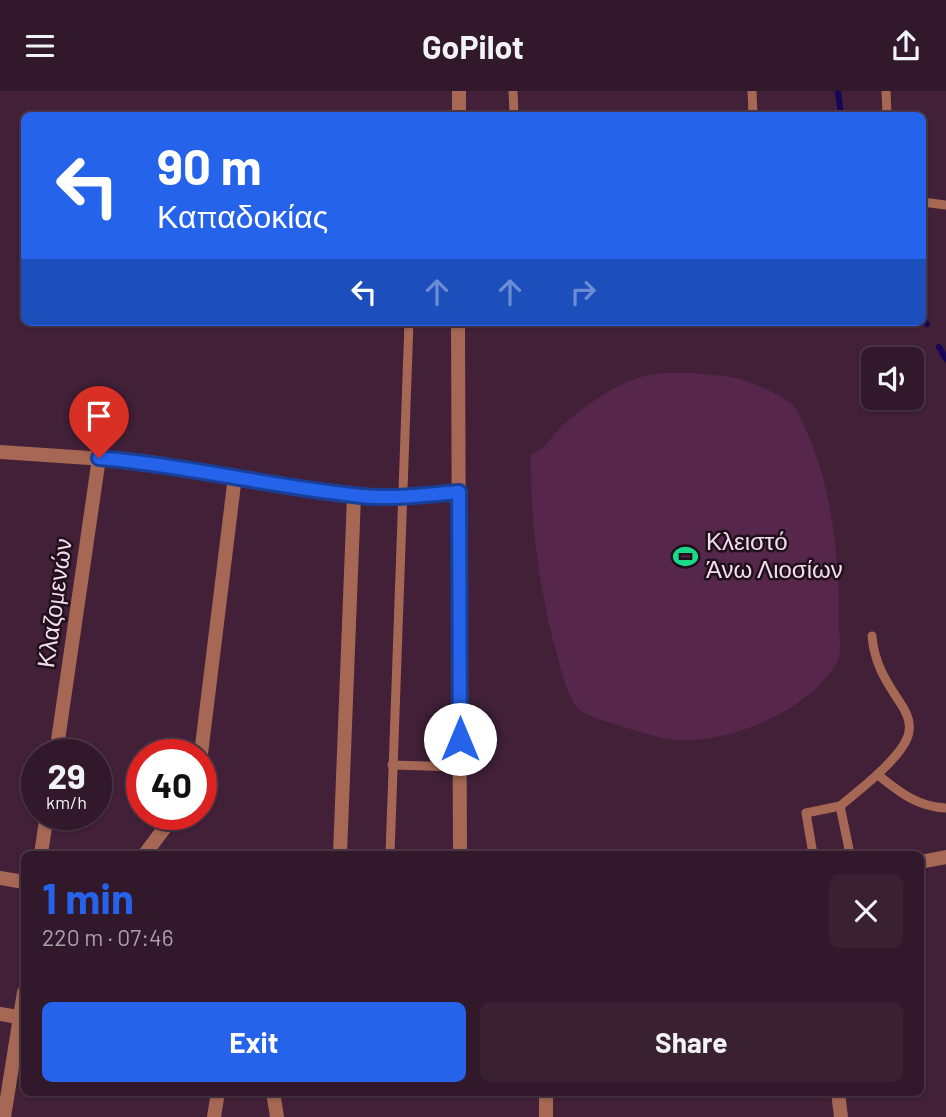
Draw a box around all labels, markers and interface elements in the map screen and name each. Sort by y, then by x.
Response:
icon: menu [21,27,59,65]
text: GoPilot [422,27,524,65]
icon: share [887,27,925,65]
text: 90 m [157,136,262,195]
icon: left [42,140,133,231]
text: Καπαδοκίας [157,196,328,234]
icon: left [345,273,383,311]
icon: ahead [418,273,456,311]
icon: ahead [491,273,529,311]
icon: right [564,273,602,311]
map controls [861,347,924,410]
button: sound [861,347,924,410]
pin [69,386,129,458]
icon: arrive [80,397,118,435]
place label: Κλειστό Άνω Λιοσίων [706,526,843,583]
street label: Κλαζομενών [30,536,77,669]
sports icon: Κλειστό Άνω Λιοσίων [672,542,700,570]
position arrow [423,702,497,776]
speed limit sign: 40 [126,739,217,830]
text: 29 [47,754,86,796]
text: km/h [46,791,87,813]
text: 1 min [42,872,134,922]
button: close [829,874,903,948]
text: 220 m · 07:46 [42,923,174,951]
button: Exit [42,1002,466,1082]
button: Share [480,1002,903,1082]

